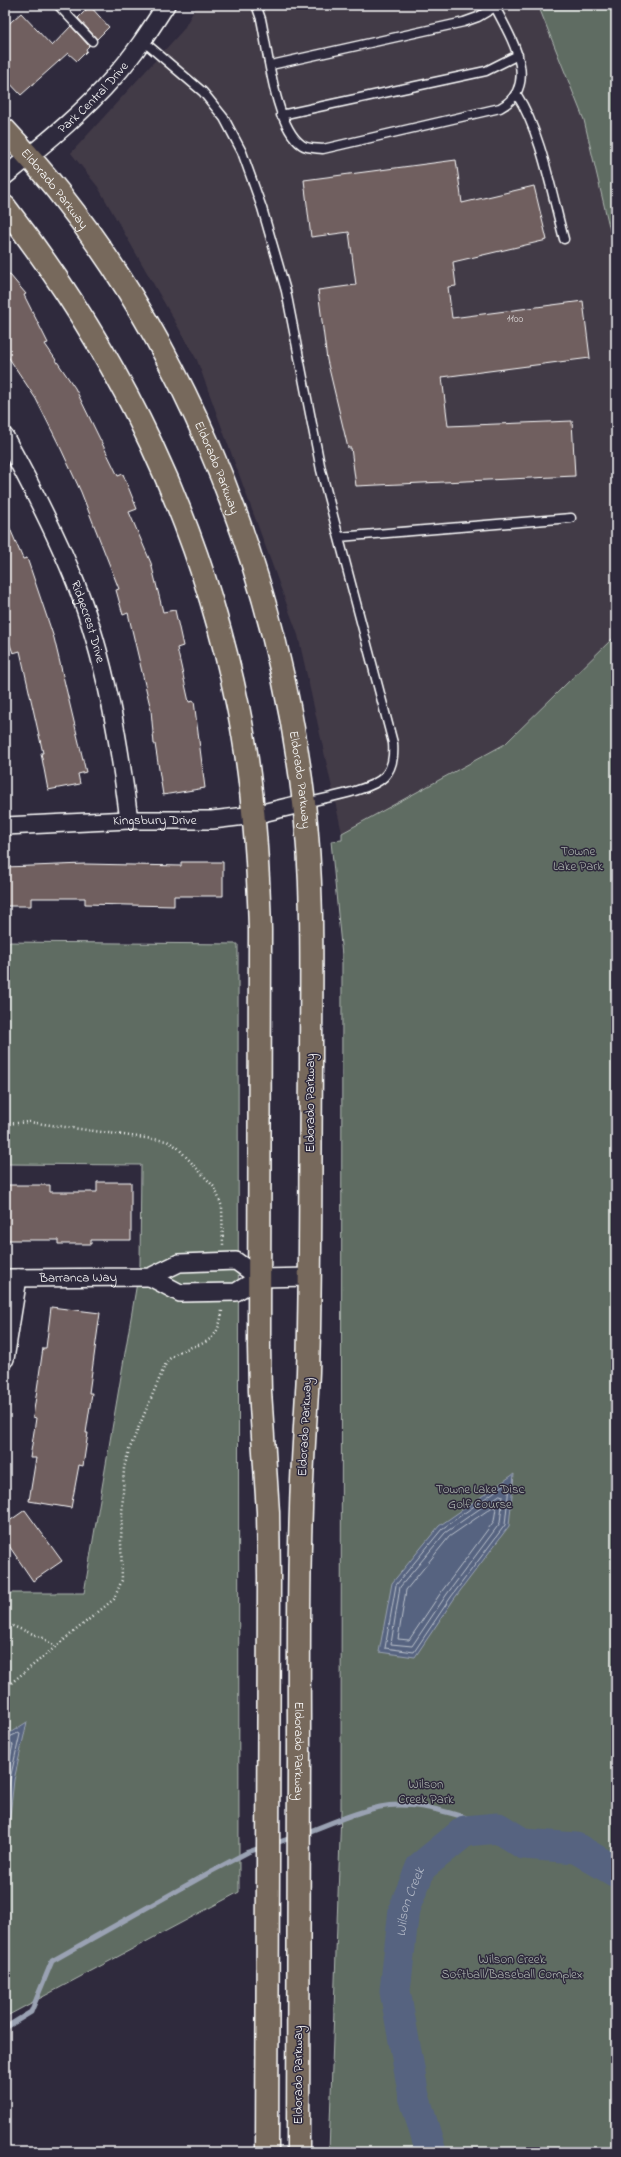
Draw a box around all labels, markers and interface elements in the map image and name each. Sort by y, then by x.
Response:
street label: Park Central Drive [53,57,133,138]
street label: Eldorado Parkway [16,144,93,234]
house number: 1100 [507,311,523,327]
street label: Eldorado Parkway [190,418,244,517]
street label: Ridgecrest Drive [66,578,110,665]
street label: Eldorado Parkway [284,729,316,830]
street label: Kingsbury Drive [113,811,197,831]
park label: Towne Lake Park [553,842,603,876]
street label: Eldorado Parkway [301,1054,321,1152]
street label: Barranca Way [38,1268,117,1288]
street label: Eldorado Parkway [293,1377,318,1477]
park label: Towne Lake Disc Golf Course [436,1480,525,1514]
street label: Eldorado Parkway [288,1702,309,1800]
park label: Wilson Creek Park [398,1775,454,1809]
water label: Wilson Creek [391,1863,431,1938]
park label: Wilson Creek Softball/Baseball Complex [441,1950,583,1984]
street label: Eldorado Parkway [289,2026,309,2124]

